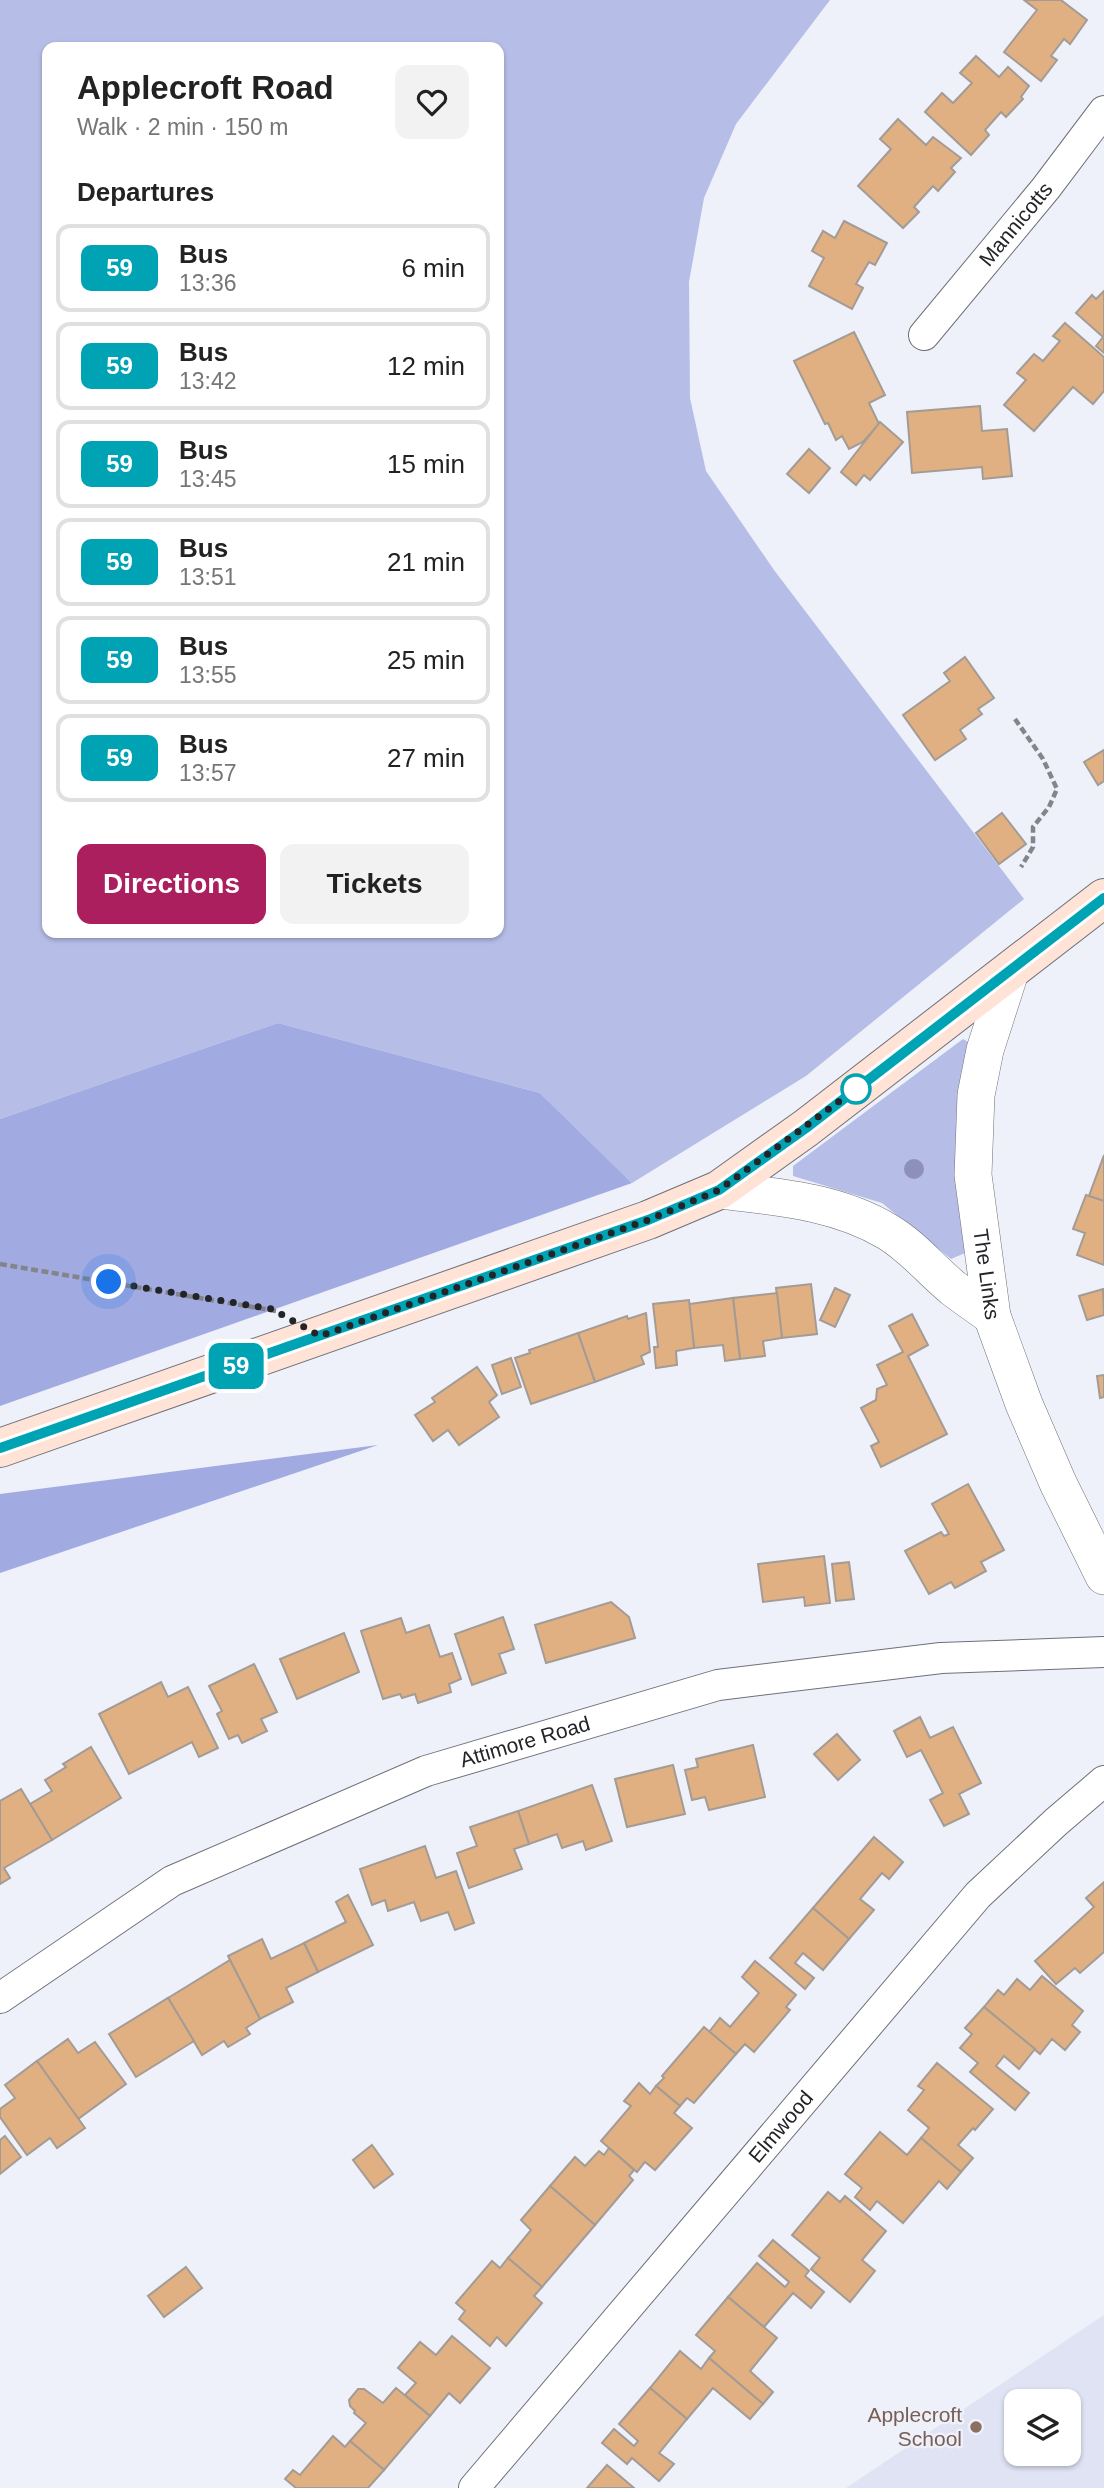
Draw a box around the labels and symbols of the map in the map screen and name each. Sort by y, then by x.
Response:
street label: Mannicotts [974,177,1057,270]
unlabelled marker [841,1074,871,1104]
street label: The Links [969,1228,1004,1321]
your location [91,1264,126,1299]
line badge: 59 [204,1343,268,1389]
street label: Attimore Road [457,1711,593,1771]
street label: Elmwood [744,2086,817,2167]
place label: Applecroft School [867,2403,962,2450]
marker: Applecroft School [968,2419,984,2435]

